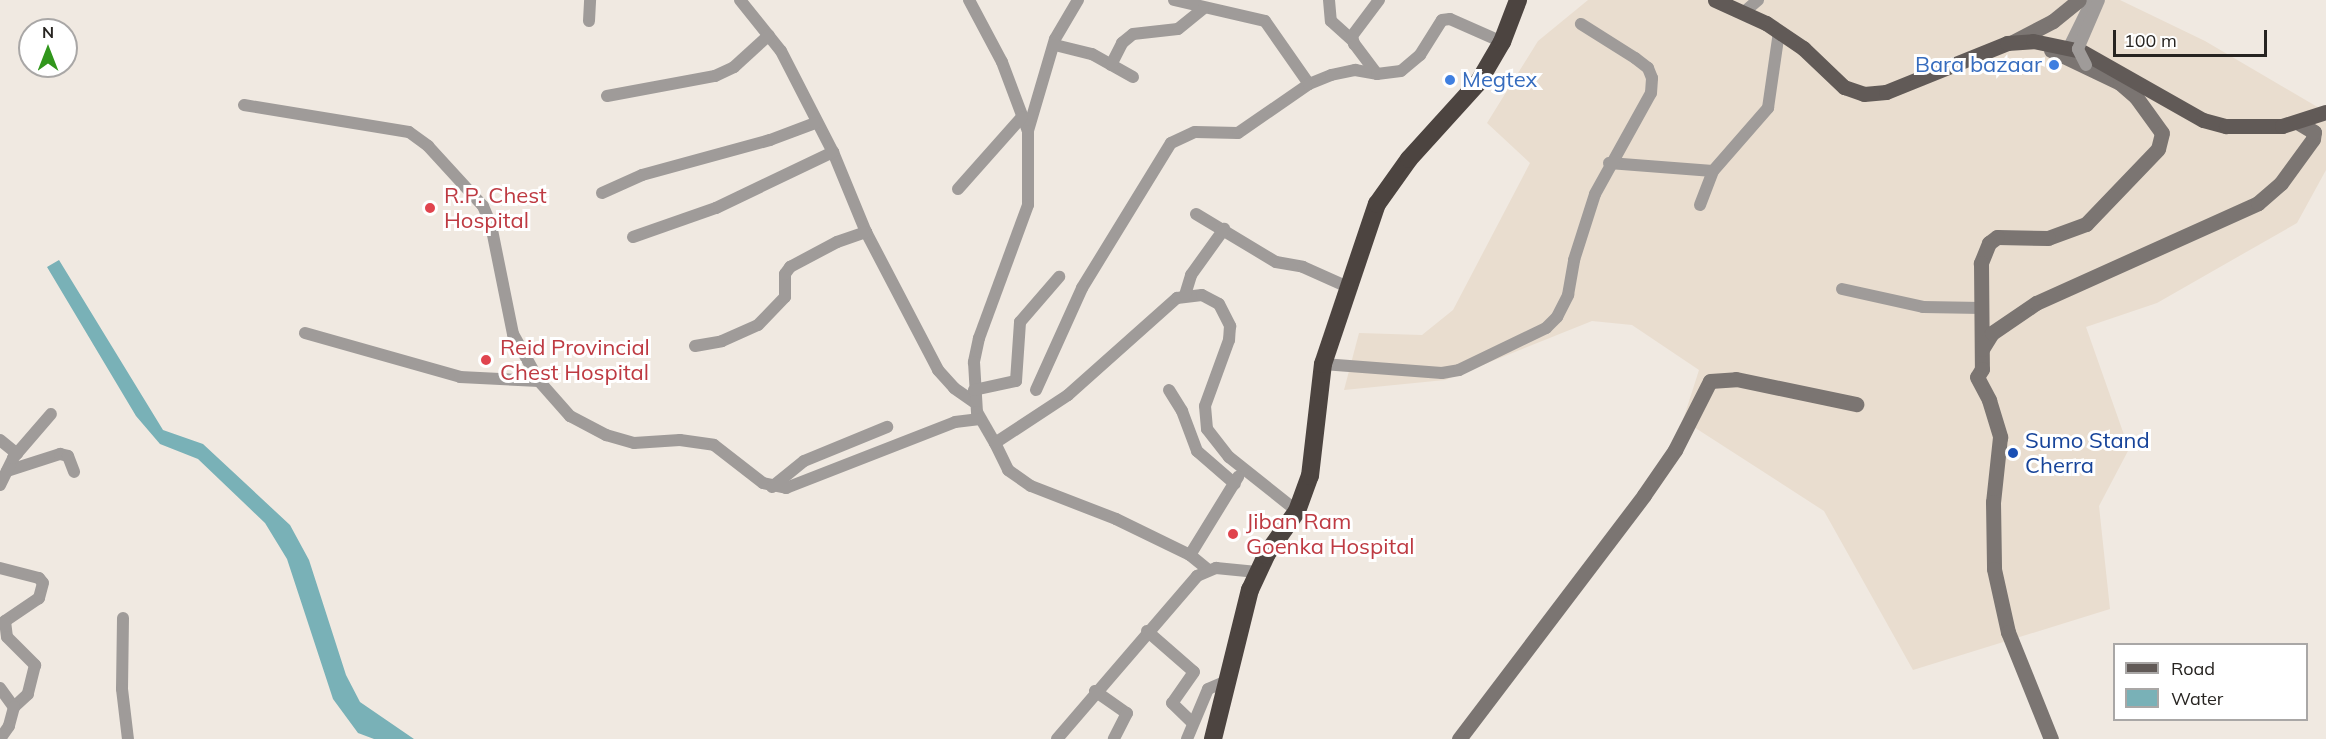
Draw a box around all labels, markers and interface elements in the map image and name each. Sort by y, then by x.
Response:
north arrow [18,18,78,78]
scale bar [2116,18,2270,56]
text: N [42,22,54,42]
text: 100 m [2124,29,2177,52]
place label: Bara bazaar [1915,52,2042,78]
marker: Bara bazaar [2047,58,2061,72]
place label: Megtex [1462,67,1537,93]
marker: Megtex [1443,73,1457,87]
place label: R.P. Chest Hospital [444,182,547,234]
marker: R.P. Chest Hospital [421,199,439,217]
place label: Reid Provincial Chest Hospital [500,334,650,386]
marker: Reid Provincial Chest Hospital [477,351,495,369]
place label: Sumo Stand Cherra [2025,427,2150,478]
marker: Sumo Stand Cherra [2006,446,2020,460]
place label: Jiban Ram Goenka Hospital [1246,508,1415,560]
marker: Jiban Ram Goenka Hospital [1224,525,1242,543]
legend [2113,643,2308,721]
text: Road [2171,657,2215,680]
text: Water [2171,687,2223,710]

